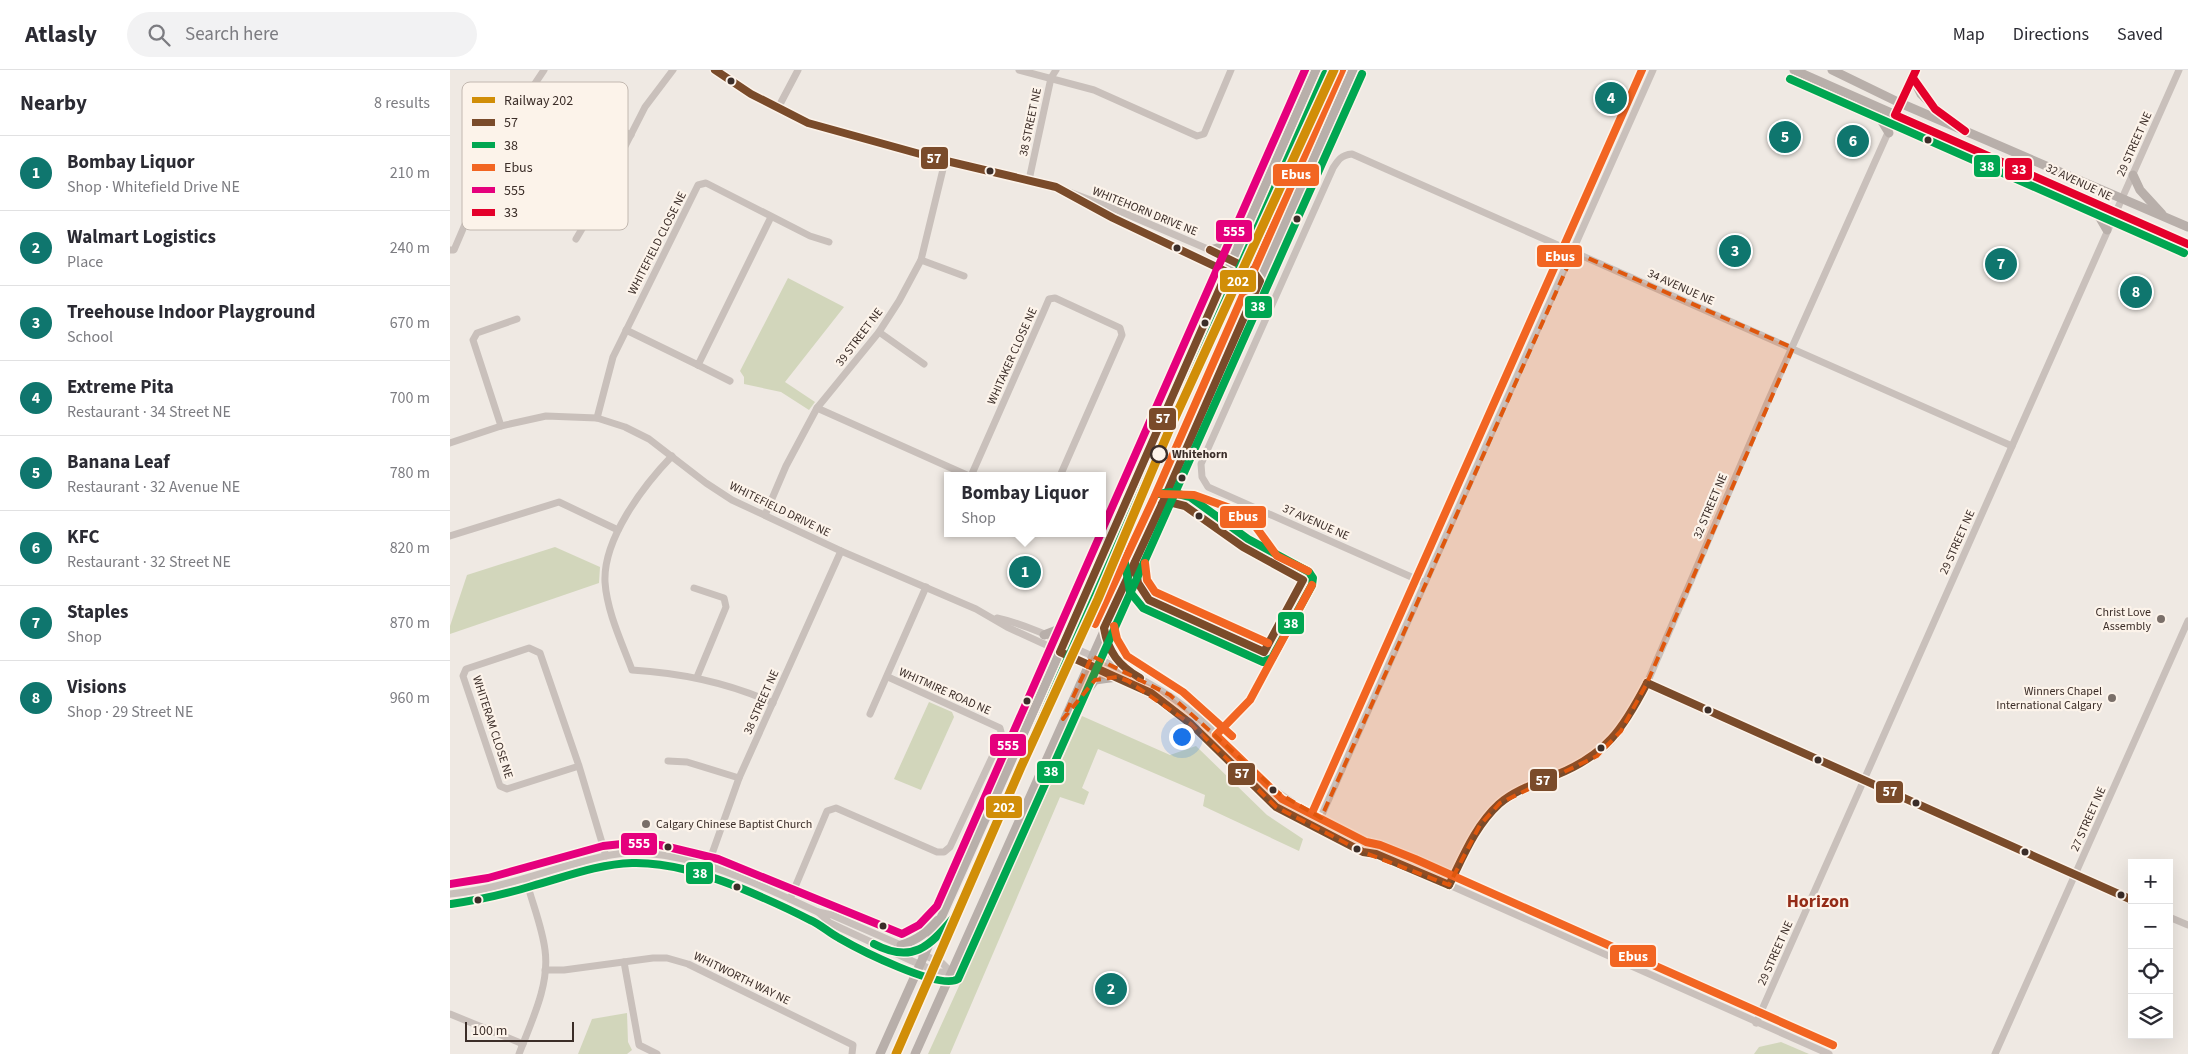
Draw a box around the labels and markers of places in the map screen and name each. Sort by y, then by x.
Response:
unlabelled marker [726,76,736,86]
pin: 4 [1595,79,1627,117]
pin: 5 [1769,118,1801,156]
pin: 6 [1837,122,1869,160]
unlabelled marker [1923,135,1933,145]
unlabelled marker [985,166,995,176]
unlabelled marker [1292,214,1302,224]
pin: 3 [1719,232,1751,270]
unlabelled marker [1172,243,1182,253]
pin: 7 [1985,245,2017,283]
pin: 8 [2120,273,2152,311]
unlabelled marker [1200,318,1210,328]
marker: Whitehorn [1150,445,1168,463]
place label: Whitehorn [1172,446,1228,463]
unlabelled marker [1177,473,1187,483]
unlabelled marker [1194,511,1204,521]
pin: 1 [1009,553,1041,591]
place label: Christ Love Assembly [2096,604,2151,635]
marker: Christ Love Assembly [2155,613,2167,625]
place label: Winners Chapel International Calgary [1996,683,2102,714]
marker: Winners Chapel International Calgary [2106,692,2118,704]
unlabelled marker [1022,696,1032,706]
unlabelled marker [1703,705,1713,715]
unlabelled marker [1596,743,1606,753]
unlabelled marker [1813,755,1823,765]
unlabelled marker [1268,785,1278,795]
unlabelled marker [1911,798,1921,808]
place label: Calgary Chinese Baptist Church [656,816,812,833]
marker: Calgary Chinese Baptist Church [640,818,652,830]
unlabelled marker [663,842,673,852]
unlabelled marker [1352,844,1362,854]
unlabelled marker [2020,847,2030,857]
unlabelled marker [732,882,742,892]
unlabelled marker [2116,890,2126,900]
unlabelled marker [473,895,483,905]
unlabelled marker [878,921,888,931]
pin: 2 [1095,970,1127,1008]

